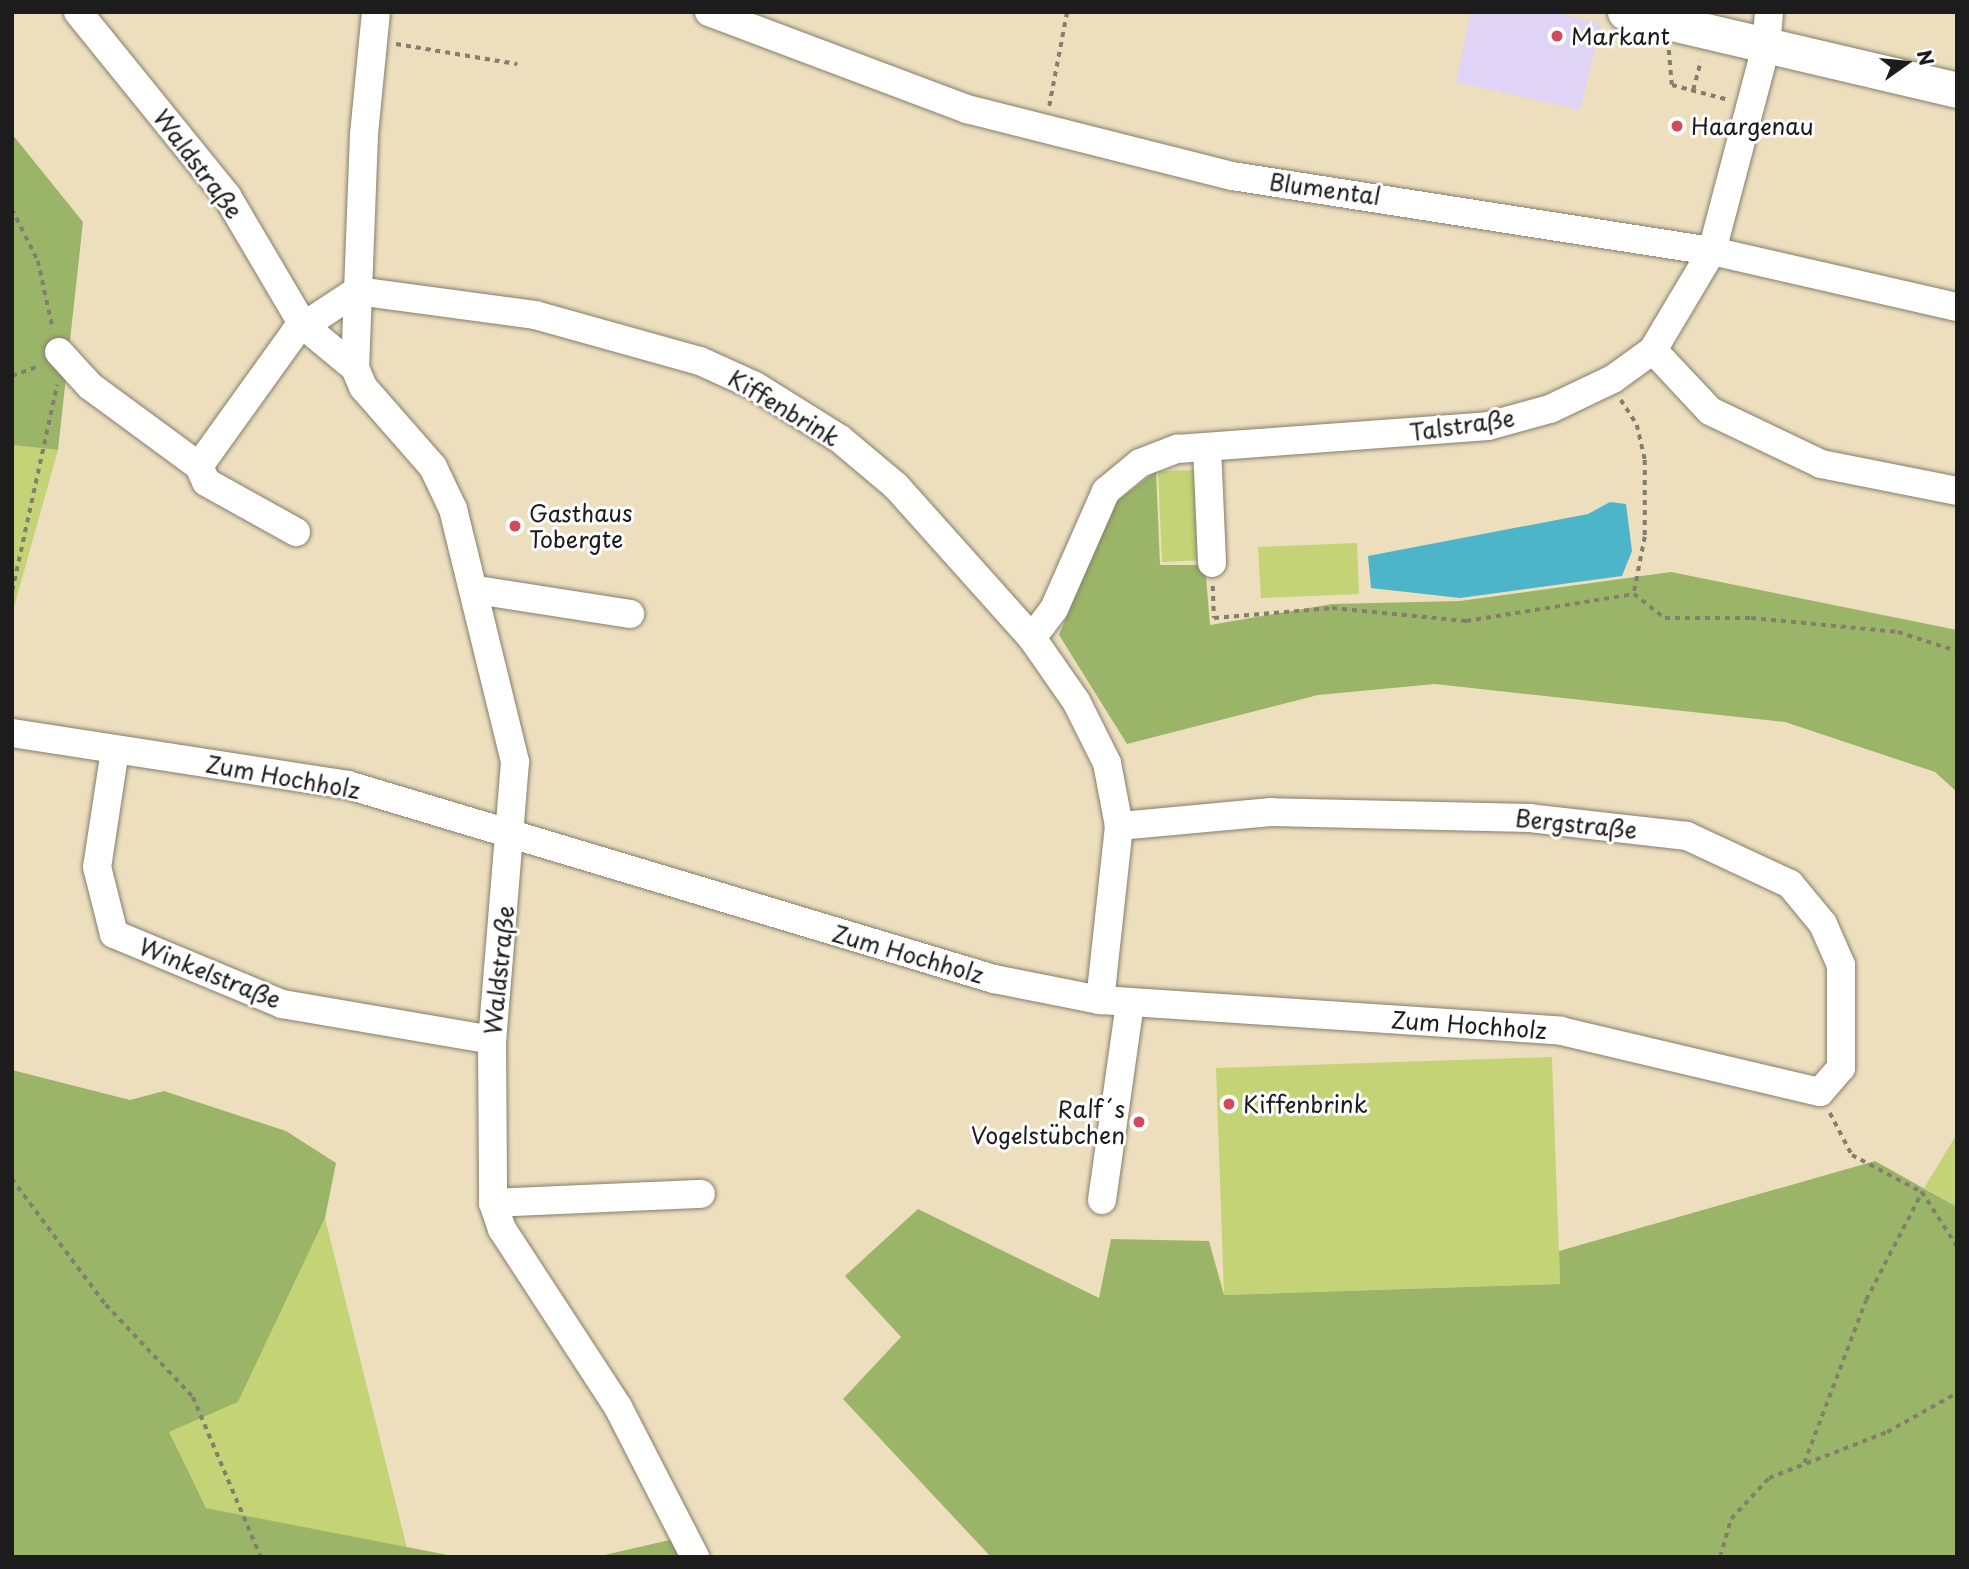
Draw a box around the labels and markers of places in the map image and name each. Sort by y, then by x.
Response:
place label: Markant [1571,22,1670,50]
marker: Markant [1549,28,1565,44]
place label: Haargenau [1691,112,1813,140]
marker: Haargenau [1669,118,1685,134]
place label: Gasthaus Tobergte [529,499,632,553]
marker: Gasthaus Tobergte [507,518,523,534]
place label: Kiffenbrink [1243,1090,1368,1118]
place label: Ralf´s Vogelstübchen [971,1095,1125,1149]
marker: Kiffenbrink [1221,1096,1237,1112]
marker: Ralf´s Vogelstübchen [1131,1114,1147,1130]

